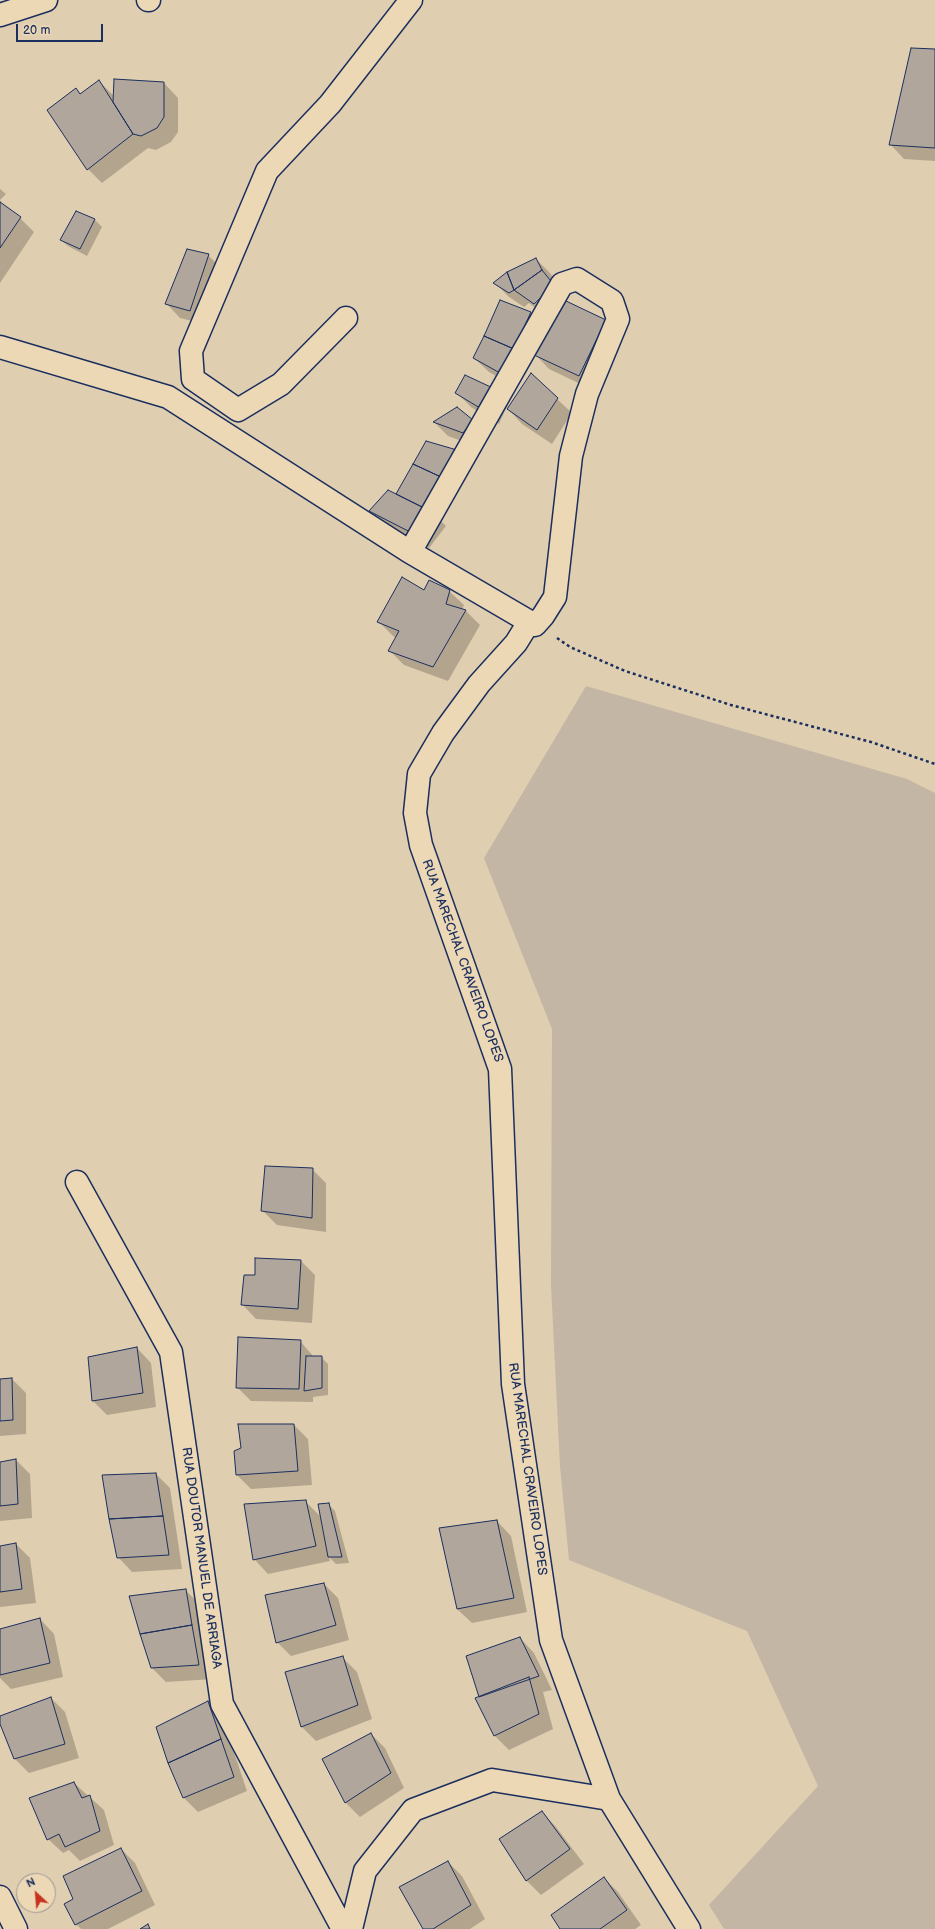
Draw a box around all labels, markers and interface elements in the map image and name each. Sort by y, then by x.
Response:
scale bar [18,16,105,42]
text: 20 m [23,23,50,38]
street label: RUA MARECHAL CRAVEIRO LOPES [418,858,506,1064]
street label: RUA MARECHAL CRAVEIRO LOPES [504,1362,550,1576]
street label: RUA DOUTOR MANUEL DE ARRIAGA [178,1446,224,1670]
north arrow [16,1873,56,1913]
text: N [24,1875,38,1890]

